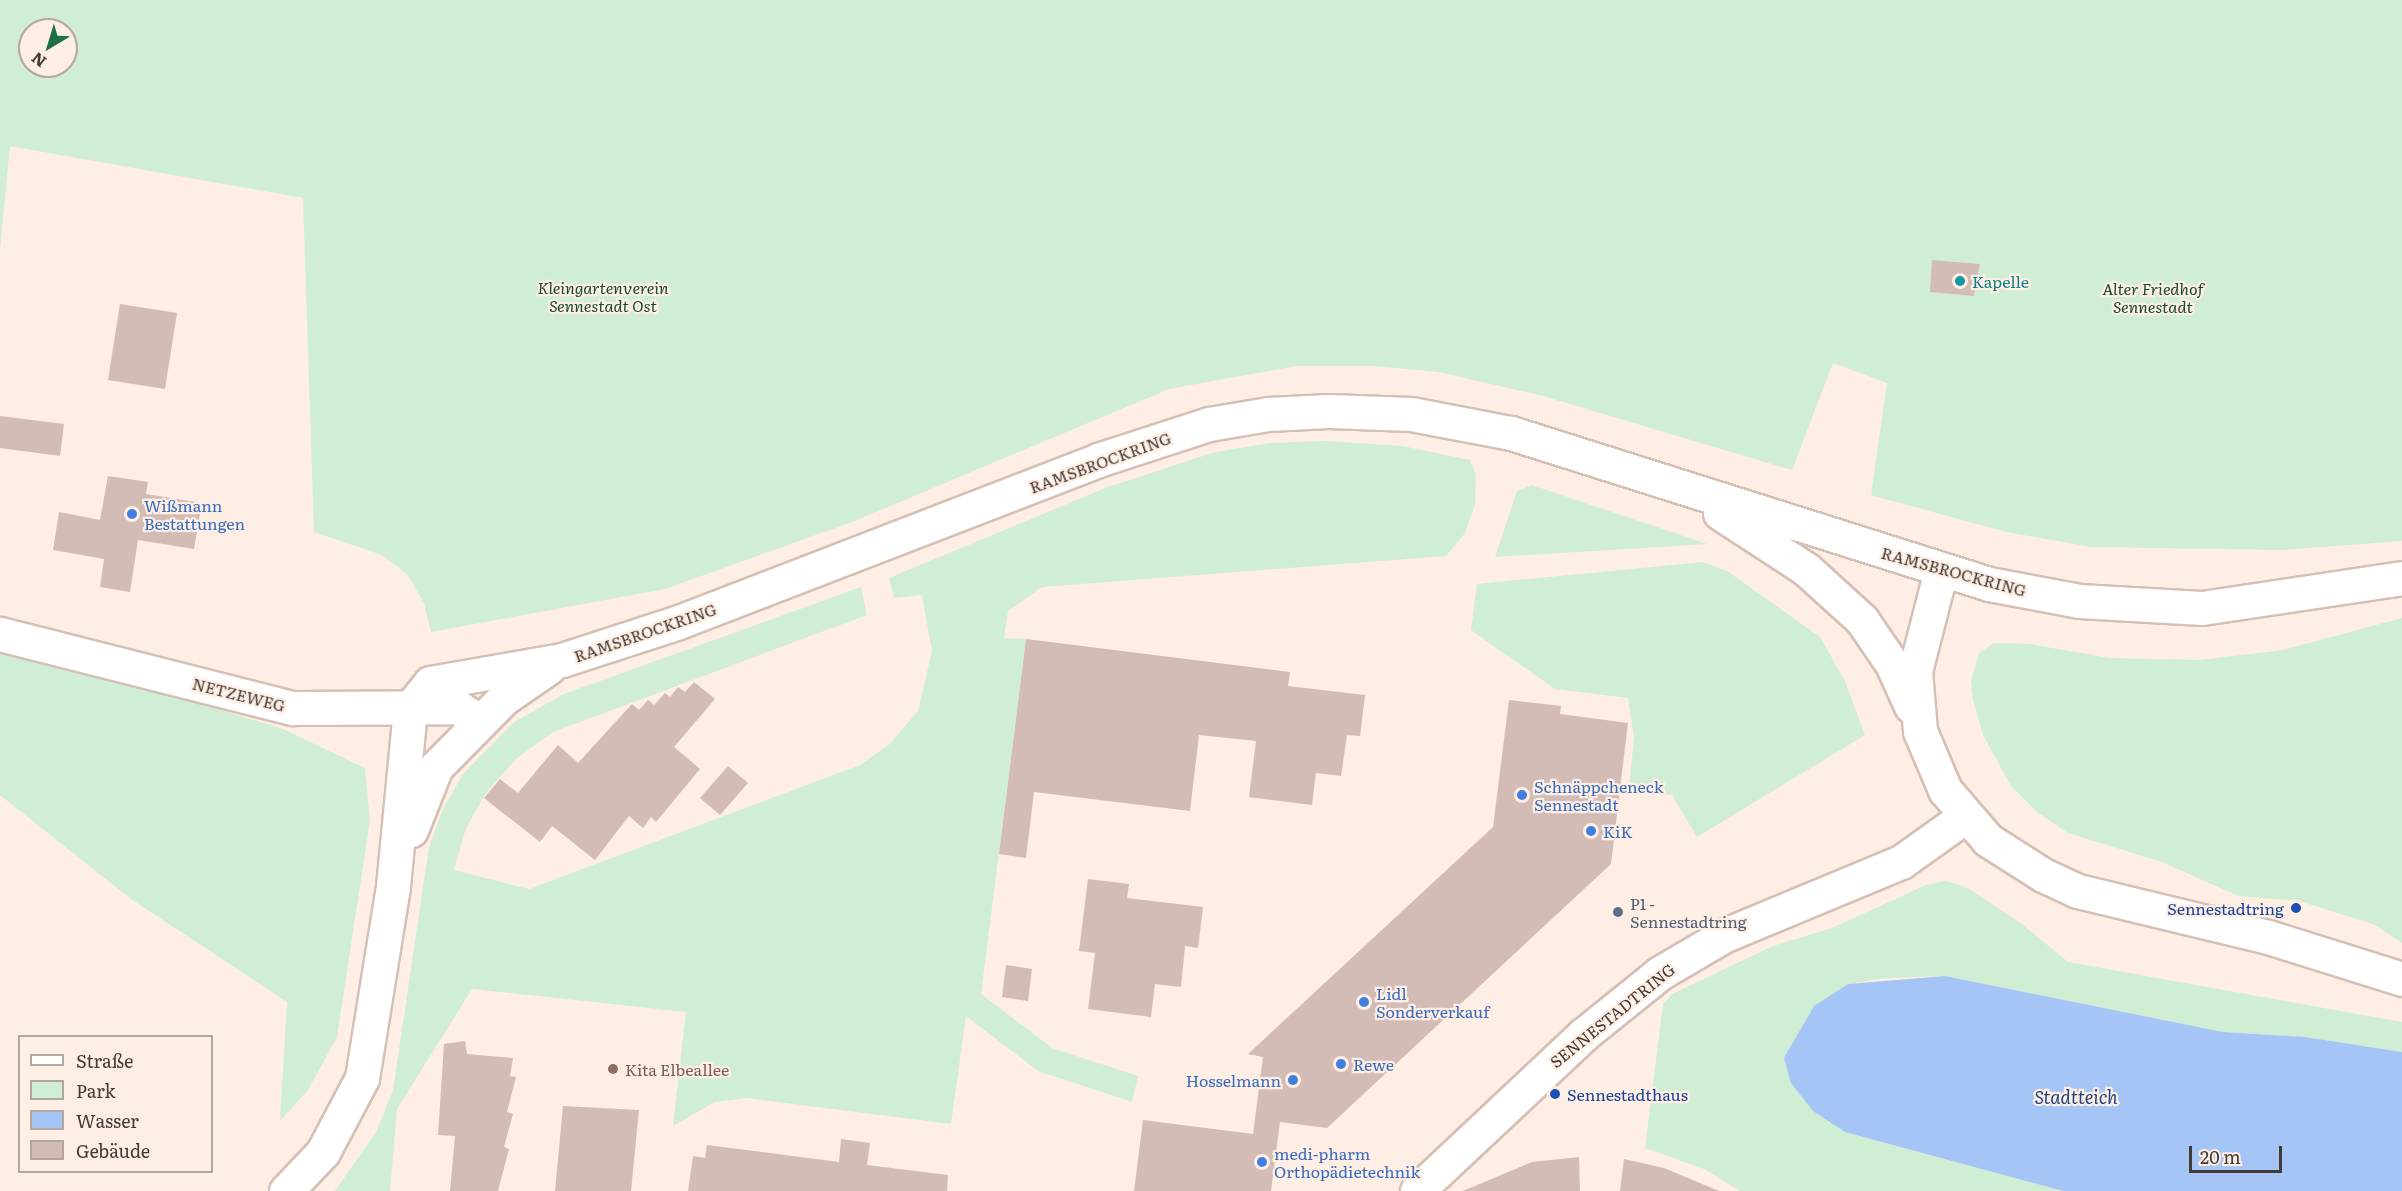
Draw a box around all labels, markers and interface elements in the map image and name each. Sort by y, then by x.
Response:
north arrow [18,18,78,78]
text: N [25,47,51,74]
place label: Kapelle [1972,271,2029,291]
marker: Kapelle [1953,274,1967,288]
park label: Kleingartenverein Sennestadt Ost [537,277,669,315]
park label: Alter Friedhof Sennestadt [2102,278,2204,316]
street label: RAMSBROCKRING [1027,427,1173,497]
place label: Wißmann Bestattungen [144,495,245,533]
marker: Wißmann Bestattungen [125,507,139,521]
street label: RAMSBROCKRING [1879,542,2029,600]
street label: RAMSBROCKRING [571,599,719,665]
street label: NETZEWEG [191,673,287,715]
place label: Schnäppcheneck Sennestadt [1534,776,1663,814]
marker: Schnäppcheneck Sennestadt [1515,788,1529,802]
place label: KiK [1603,821,1632,841]
marker: KiK [1584,824,1598,838]
place label: P1 - Sennestadtring [1630,893,1747,931]
place label: Sennestadtring [2167,898,2284,918]
marker: Sennestadtring [2289,901,2303,915]
marker: P1 - Sennestadtring [1611,905,1625,919]
street label: SENNESTADTRING [1546,959,1678,1071]
place label: Lidl Sonderverkauf [1376,983,1489,1021]
marker: Lidl Sonderverkauf [1357,995,1371,1009]
legend [18,1035,213,1173]
text: Straße [76,1047,133,1074]
place label: Rewe [1353,1054,1394,1074]
marker: Rewe [1334,1057,1348,1071]
place label: Kita Elbeallee [625,1059,729,1079]
marker: Kita Elbeallee [606,1062,620,1076]
place label: Hosselmann [1186,1070,1281,1090]
marker: Hosselmann [1286,1073,1300,1087]
text: Park [76,1077,115,1104]
place label: Sennestadthaus [1567,1084,1688,1104]
water label: Stadtteich [2035,1086,2117,1108]
marker: Sennestadthaus [1548,1087,1562,1101]
text: Wasser [76,1107,139,1134]
scale bar [2192,1134,2285,1172]
text: Gebäude [76,1137,150,1164]
place label: medi-pharm Orthopädietechnik [1274,1143,1420,1181]
text: 20 m [2200,1143,2241,1170]
marker: medi-pharm Orthopädietechnik [1255,1155,1269,1169]

